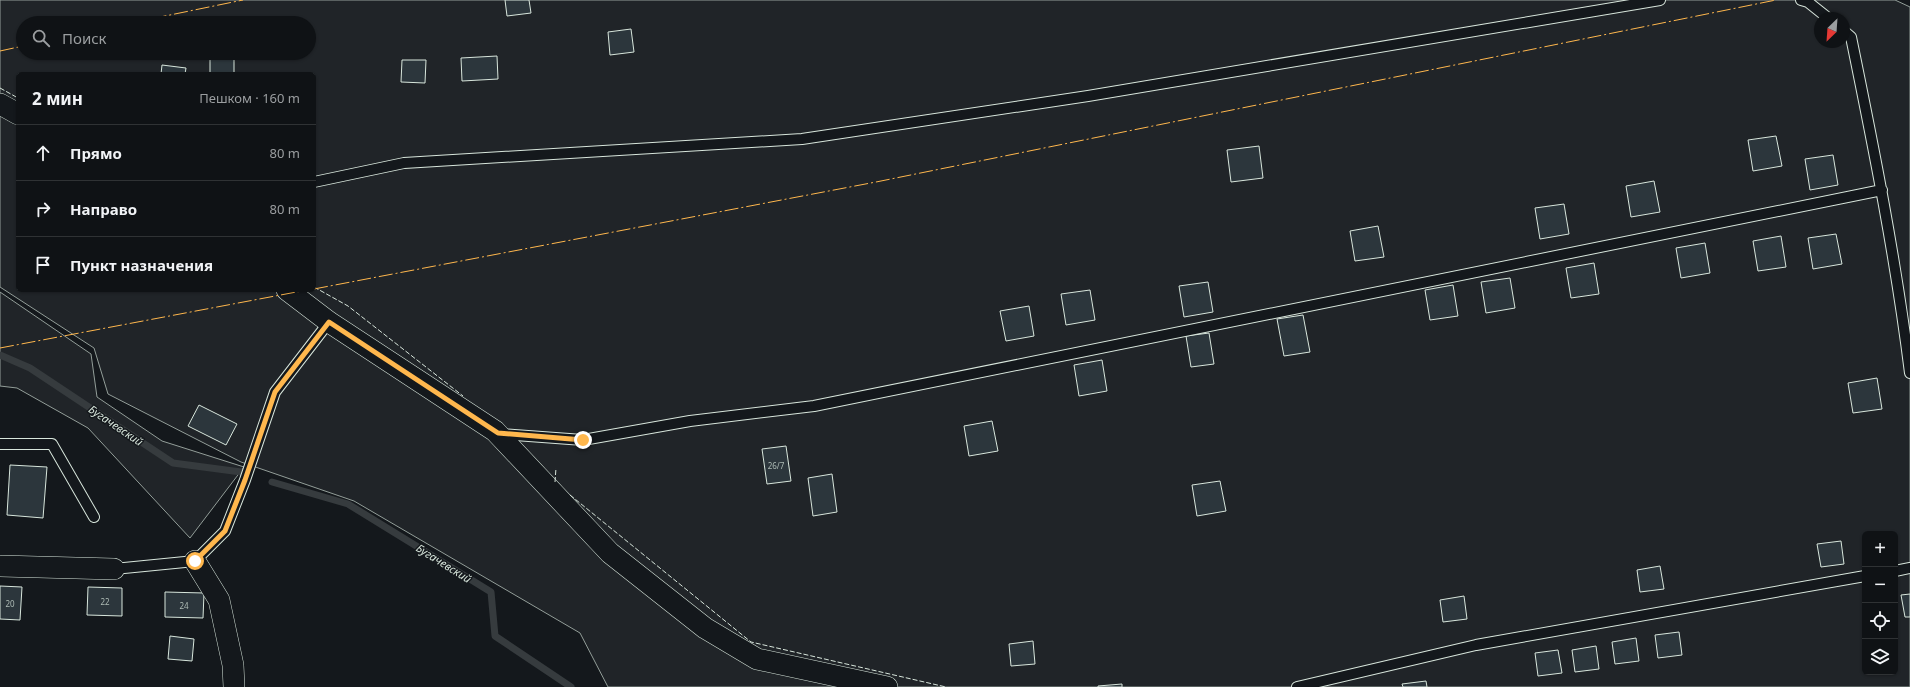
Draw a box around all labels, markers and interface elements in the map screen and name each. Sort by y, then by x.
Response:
north arrow [1814,12,1850,48]
search box [16,16,316,60]
icon: search [30,27,52,49]
text: Поиск [62,28,107,48]
text: 2 мин [32,87,83,110]
text: Пешком · 160 m [199,89,300,107]
icon: ahead [32,142,54,164]
text: Прямо [70,143,122,163]
text: 80 m [270,144,300,162]
icon: right [32,198,54,220]
text: Направо [70,199,137,219]
text: 80 m [270,200,300,218]
icon: arrive [32,254,54,276]
text: Пункт назначения [70,255,213,275]
water label: Бугачевский [86,401,146,449]
route end [574,431,592,449]
house number: 26/7 [768,460,785,471]
map controls [1862,531,1898,675]
button: + [1862,531,1898,567]
water label: Бугачевский [414,540,474,586]
route start [186,552,204,570]
button: − [1862,567,1898,603]
house number: 22 [100,596,110,607]
house number: 20 [5,598,15,609]
house number: 24 [179,600,189,611]
button: locate [1862,603,1898,639]
button: layers [1862,639,1898,675]

